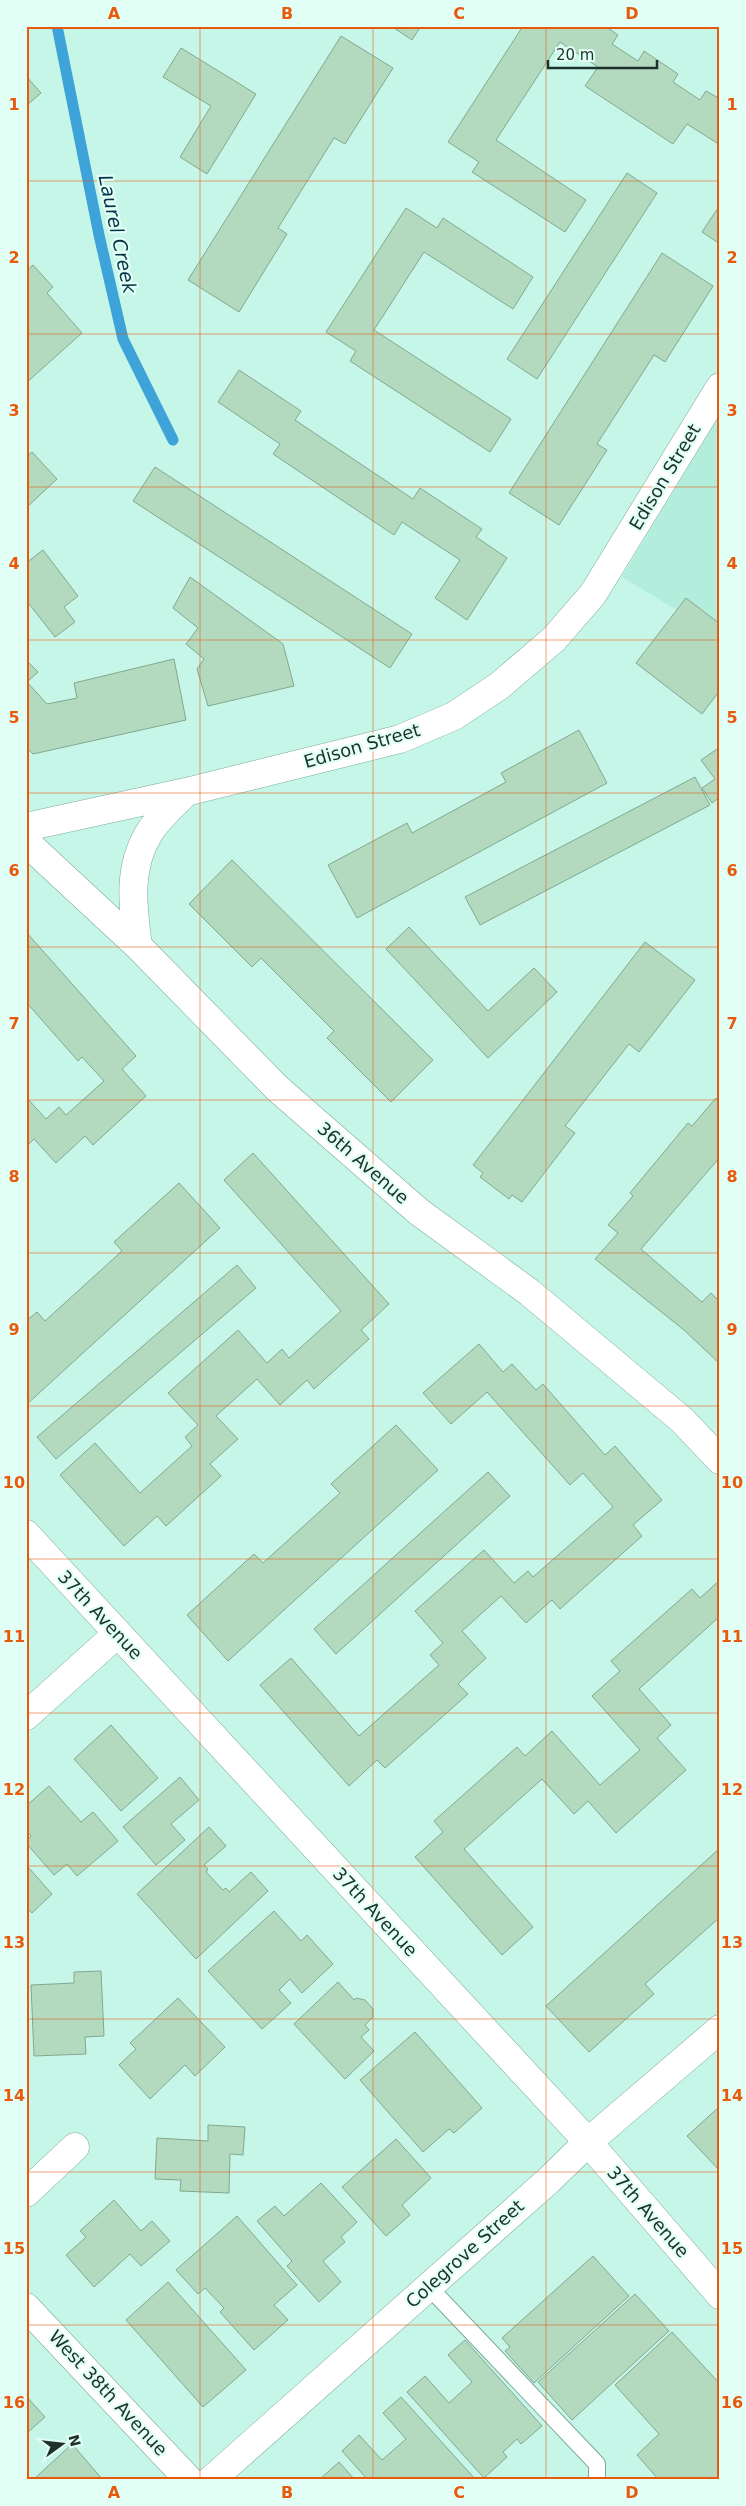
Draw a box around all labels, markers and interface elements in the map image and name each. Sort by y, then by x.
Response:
text: A [108,4,121,23]
text: B [281,4,293,23]
text: C [453,4,465,23]
text: D [625,4,639,23]
scale bar [548,38,657,70]
text: 20 m [556,46,594,64]
text: 1 [8,95,20,114]
text: 1 [726,95,738,114]
water label: Laurel Creek [95,173,141,296]
text: 2 [8,248,20,267]
text: 2 [726,248,738,267]
text: 3 [8,401,20,420]
text: 3 [726,401,738,420]
street label: Edison Street [625,420,704,534]
text: 4 [8,554,20,573]
text: 4 [726,554,738,573]
text: 5 [8,708,20,727]
text: 5 [726,708,738,727]
street label: Edison Street [301,719,422,772]
text: 6 [8,861,20,880]
text: 6 [726,861,738,880]
text: 7 [8,1014,20,1033]
text: 7 [726,1014,738,1033]
street label: 36th Avenue [313,1117,413,1208]
text: 8 [8,1167,20,1186]
text: 8 [726,1167,738,1186]
text: 9 [8,1320,20,1339]
text: 9 [726,1320,738,1339]
text: 10 [3,1473,25,1492]
text: 10 [721,1473,743,1492]
street label: 37th Avenue [54,1566,147,1663]
text: 11 [3,1627,25,1646]
text: 11 [721,1627,743,1646]
text: 12 [3,1780,25,1799]
text: 12 [721,1780,743,1799]
street label: 37th Avenue [329,1863,422,1960]
text: 13 [3,1933,25,1952]
text: 13 [721,1933,743,1952]
text: 14 [3,2086,25,2105]
text: 14 [721,2086,743,2105]
street label: 37th Avenue [603,2162,694,2262]
street label: Colegrove Street [401,2195,528,2312]
text: 15 [3,2239,25,2258]
text: 15 [721,2239,743,2258]
street label: West 38th Avenue [45,2326,172,2460]
text: 16 [3,2393,25,2412]
text: 16 [721,2393,743,2412]
north arrow [38,2418,88,2468]
text: N [65,2433,84,2448]
text: A [108,2483,121,2502]
text: B [281,2483,293,2502]
text: C [453,2483,465,2502]
text: D [625,2483,639,2502]

